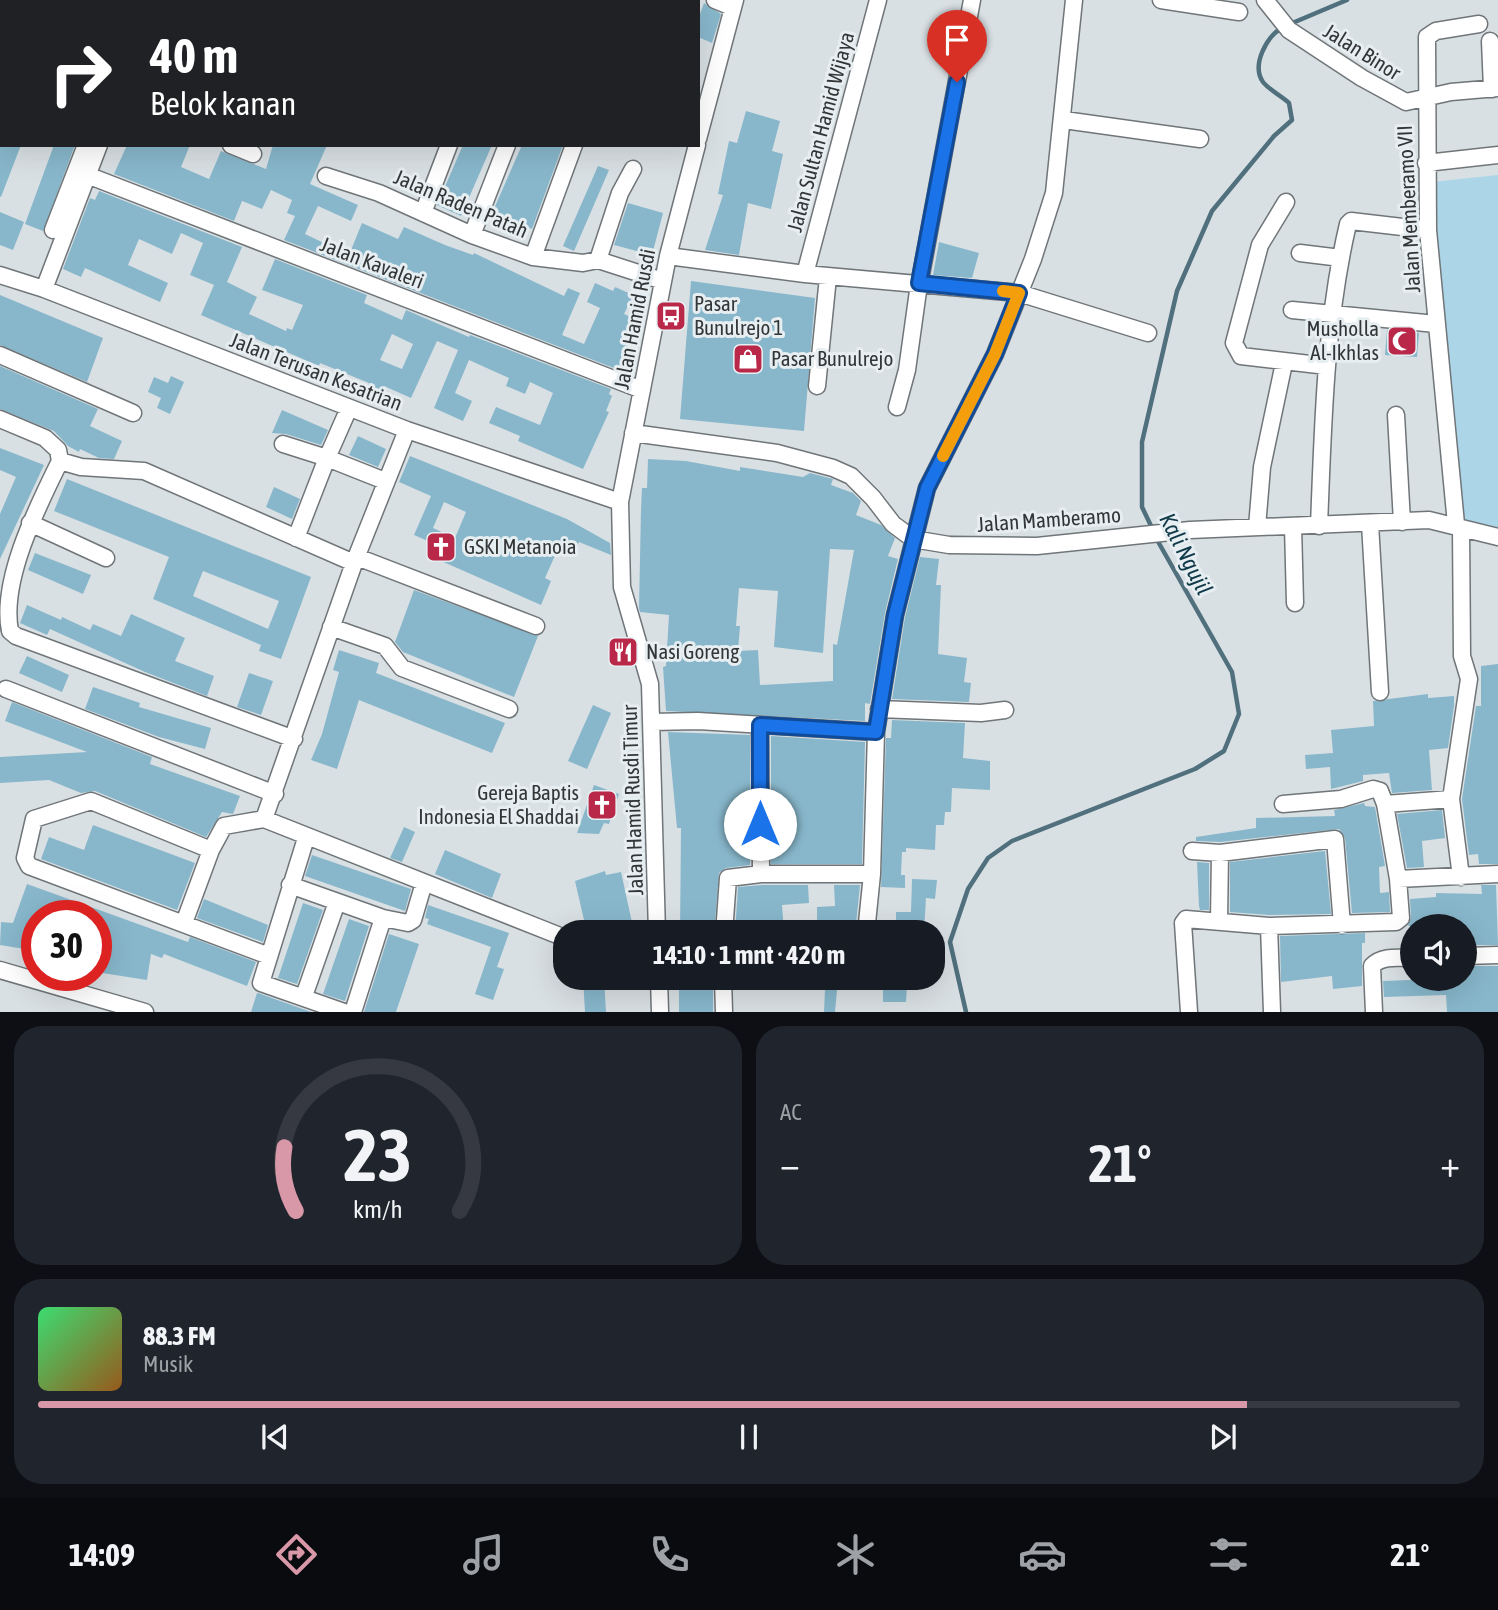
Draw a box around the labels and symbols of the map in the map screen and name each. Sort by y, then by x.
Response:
pin [927,10,987,82]
street label: Jalan Binor [1320,18,1406,85]
street label: Jalan Sultan Hamid Wijaya [782,29,858,234]
street label: Jalan Memberamo VII [1392,125,1424,293]
street label: Jalan Raden Patah [391,164,532,242]
street label: Jalan Kavaleri [317,231,427,293]
street label: Jalan Hamid Rusdi [609,247,659,391]
place label: Pasar Bunulrejo 1 [694,291,783,339]
bus stop icon: Pasar Bunulrejo 1 [654,299,688,333]
place label: Musholla Al-Ikhlas [1306,316,1379,364]
mosque icon: Musholla Al-Ikhlas [1385,324,1419,358]
street label: Jalan Terusan Kesatrian [227,327,406,415]
shop icon: Pasar Bunulrejo [731,342,765,376]
place label: Pasar Bunulrejo [771,346,893,370]
street label: Jalan Mamberamo [976,502,1122,536]
water label: Kali Ngujil [1154,509,1218,599]
church icon: GSKI Metanoia [424,530,458,564]
place label: GSKI Metanoia [464,534,577,558]
restaurant icon: Nasi Goreng [606,635,640,669]
place label: Nasi Goreng [646,639,739,663]
street label: Jalan Hamid Rusdi Timur [617,704,647,896]
place label: Gereja Baptis Indonesia El Shaddai [418,780,579,828]
position arrow [723,787,797,861]
church icon: Gereja Baptis Indonesia El Shaddai [585,788,619,822]
speed limit sign: 30 [21,900,112,991]

